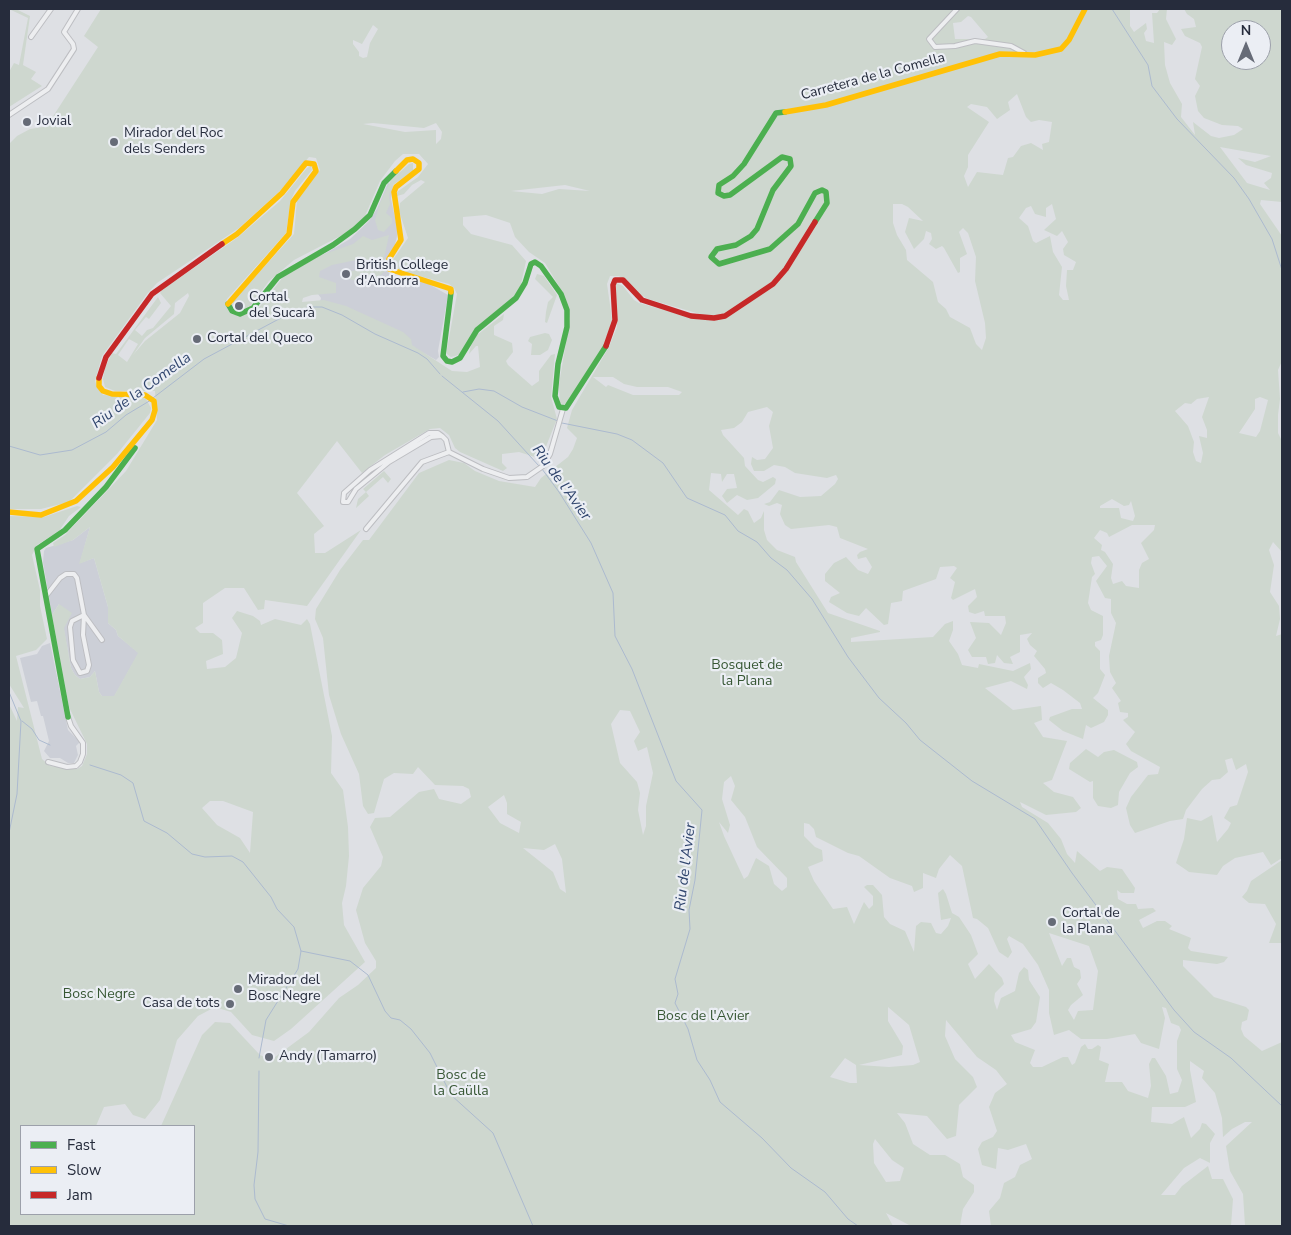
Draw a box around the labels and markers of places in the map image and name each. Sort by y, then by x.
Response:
place label: Jovial [37,114,71,130]
marker: Jovial [21,116,33,128]
place label: Mirador del Roc dels Senders [124,126,223,158]
marker: Mirador del Roc dels Senders [108,136,120,148]
place label: British College d'Andorra [356,258,448,290]
marker: British College d'Andorra [340,268,352,280]
place label: Cortal del Sucarà [249,290,315,322]
marker: Cortal del Sucarà [233,300,245,312]
place label: Cortal del Queco [207,331,313,347]
marker: Cortal del Queco [191,333,203,345]
place label: Cortal de la Plana [1062,906,1120,939]
marker: Cortal de la Plana [1046,916,1058,928]
place label: Mirador del Bosc Negre [248,973,320,1006]
marker: Mirador del Bosc Negre [232,983,244,995]
place label: Casa de tots [142,996,220,1012]
marker: Casa de tots [224,998,236,1010]
place label: Andy (Tamarro) [279,1049,377,1065]
marker: Andy (Tamarro) [263,1051,275,1063]

